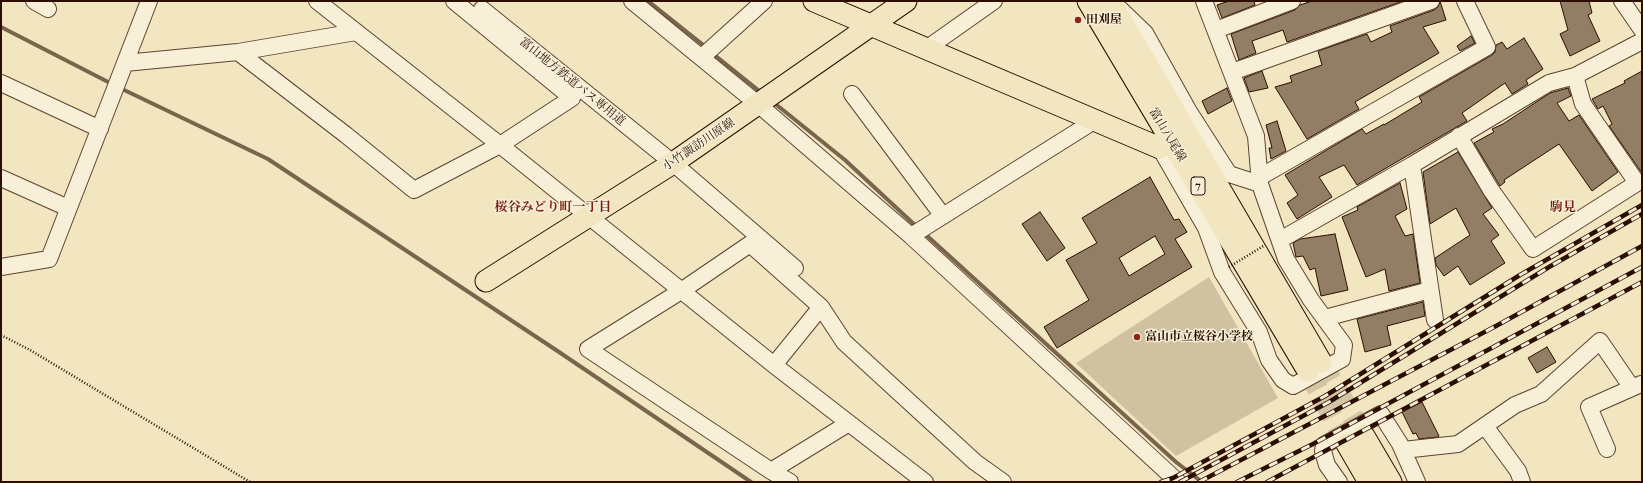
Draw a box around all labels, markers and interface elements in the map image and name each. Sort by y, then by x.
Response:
place label: 田刈屋 [1086,13,1122,27]
marker: 田刈屋 [1073,15,1083,25]
street label: 富山地方鉄道バス専用道 [516,35,628,129]
street label: 富山八尾線 [1145,106,1189,164]
street label: 小竹諏訪川原線 [660,116,738,174]
road number: 7 [1191,177,1205,195]
district label: 桜谷みどり町一丁目 [495,200,611,216]
district label: 駒見 [1550,200,1576,216]
place label: 富山市立桜谷小学校 [1145,330,1253,344]
marker: 富山市立桜谷小学校 [1132,332,1142,342]

